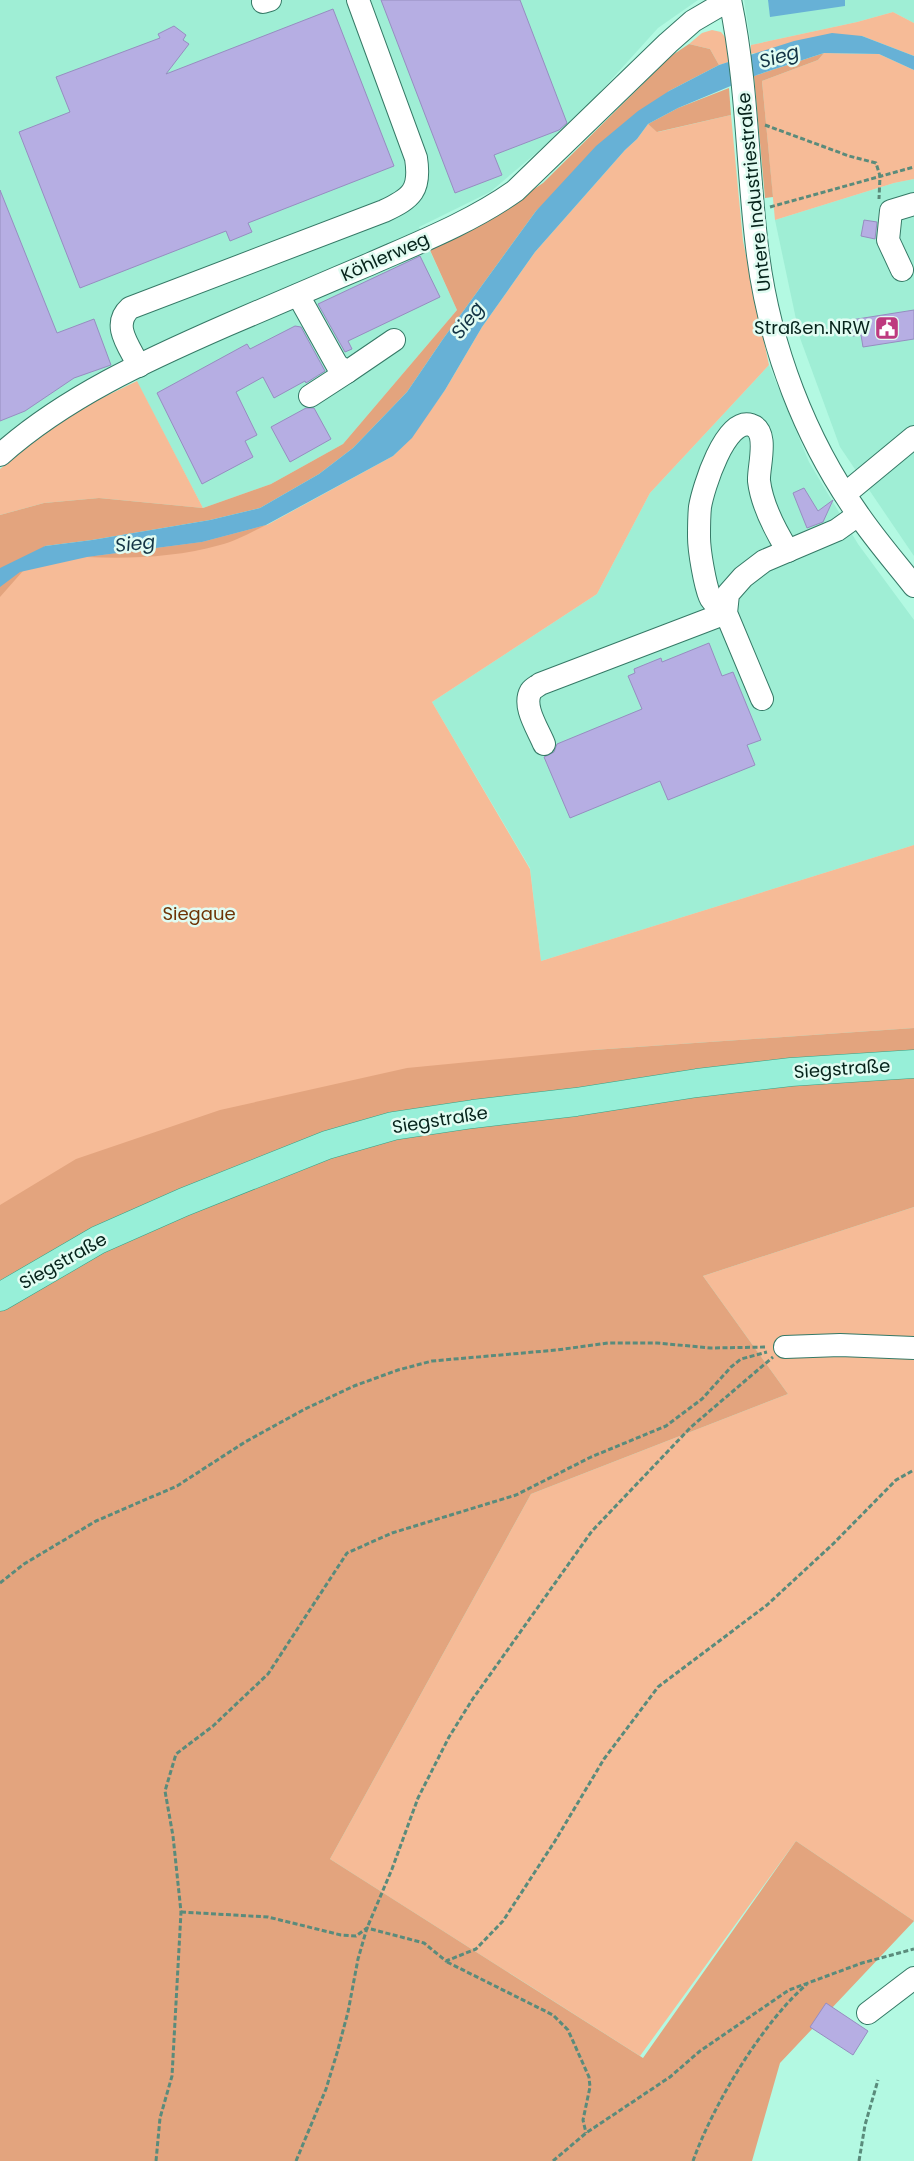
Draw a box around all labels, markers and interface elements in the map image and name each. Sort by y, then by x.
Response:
water label: Sieg [756,38,802,75]
street label: Untere Industriestraße [731,91,776,293]
street label: Köhlerweg [337,226,433,287]
water label: Sieg [444,296,490,345]
place label: Straßen.NRW [754,315,870,340]
public building icon: Straßen.NRW [874,315,900,341]
water label: Sieg [114,528,157,559]
park label: Siegaue [162,901,236,926]
street label: Siegstraße [793,1053,891,1084]
street label: Siegstraße [390,1100,490,1139]
street label: Siegstraße [14,1226,111,1295]

